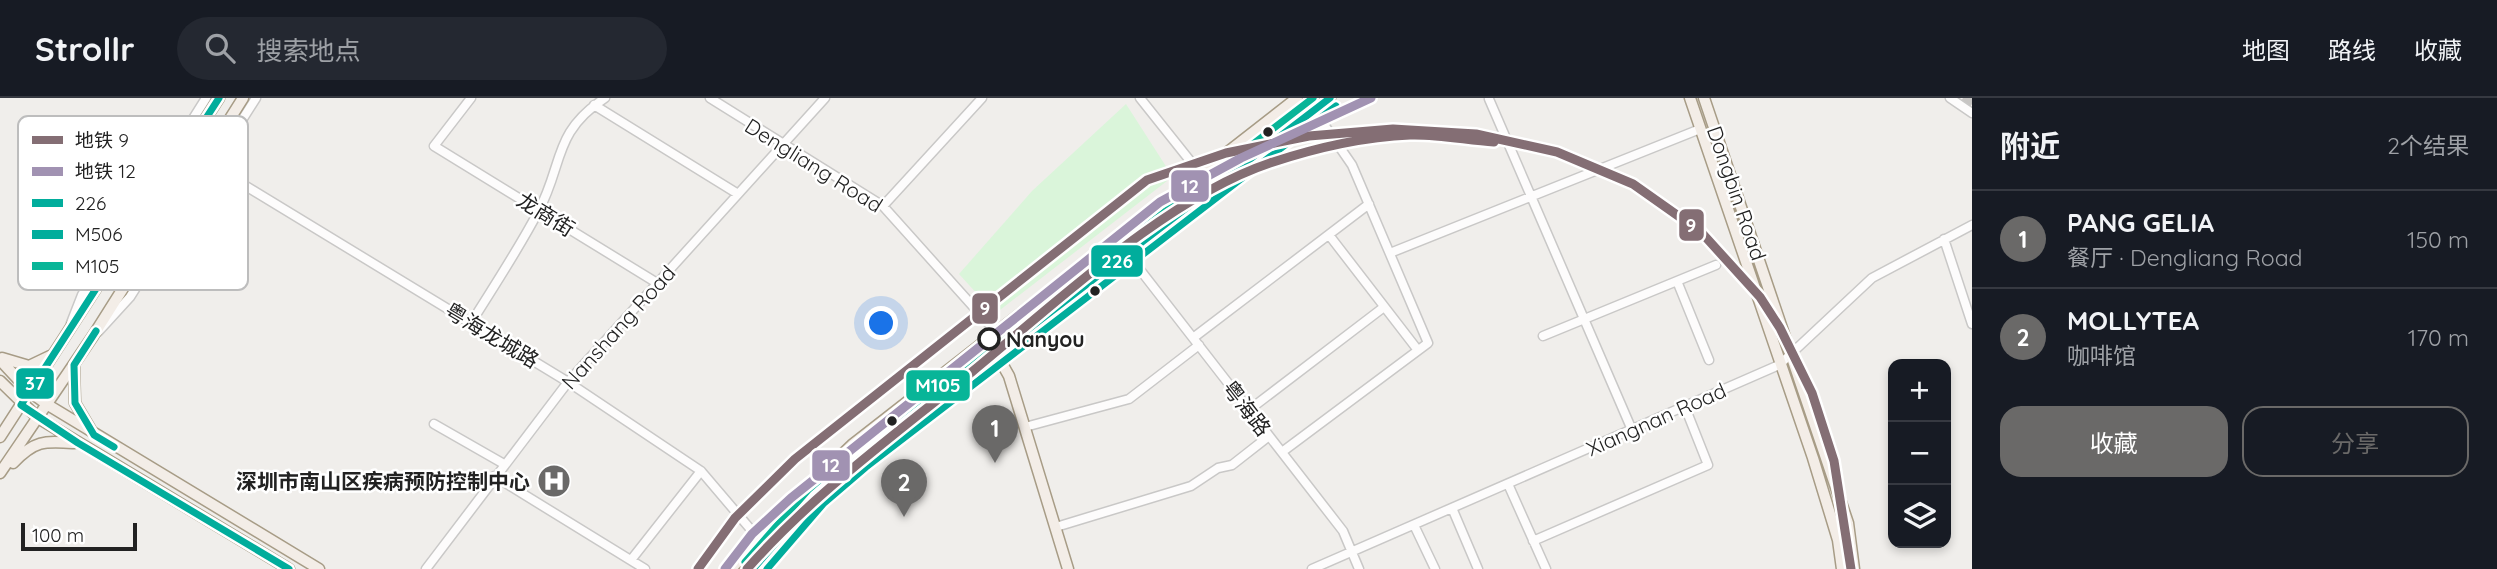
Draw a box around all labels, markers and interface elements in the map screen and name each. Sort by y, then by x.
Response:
search box [177,17,667,80]
text: Strollr [35,28,135,69]
icon: search [201,29,239,67]
text: 搜索地点 [257,34,361,67]
text: 地图 [2242,35,2290,65]
text: 路线 [2328,35,2376,65]
text: 收藏 [2414,35,2462,65]
street label: Dengliang Road [740,112,888,218]
legend [18,116,248,290]
street label: Dongbin Road [1702,122,1772,264]
unlabelled marker [1261,125,1275,139]
text: 附近 [2000,127,2060,165]
text: 地铁 9 [75,128,129,152]
text: 2个结果 [2387,131,2469,160]
text: 地铁 12 [75,159,136,183]
line badge: 12 [1170,169,1210,203]
text: 12 [1181,174,1199,198]
street label: 龙商街 [512,186,580,242]
text: 226 [75,191,106,215]
text: PANG GELIA [2067,206,2214,239]
line badge: 9 [1678,208,1705,242]
text: 9 [1686,213,1696,237]
text: M506 [75,222,123,246]
text: 1 [2019,225,2027,254]
text: 150 m [2407,225,2469,254]
text: 餐厅 · Dengliang Road [2067,243,2303,272]
line badge: 226 [1090,244,1144,278]
text: 226 [1101,249,1133,273]
text: M105 [75,254,119,278]
street label: Nanshang Road [556,260,680,394]
unlabelled marker [1088,284,1102,298]
line badge: 9 [971,292,999,325]
text: 9 [980,296,990,320]
street label: 粤海龙城路 [440,297,544,373]
text: MOLLYTEA [2067,304,2199,337]
your location [864,306,898,340]
text: 2 [2016,323,2030,352]
text: 170 m [2408,323,2469,352]
place label: Nanyou [1006,326,1085,352]
marker: Nanyou [978,328,1000,350]
text: 咖啡馆 [2067,341,2136,370]
map controls [1888,359,1951,548]
button: + [1888,359,1951,422]
line badge: 37 [15,367,55,400]
line badge: M105 [905,369,971,402]
text: 37 [25,371,45,395]
text: M105 [915,373,961,397]
street label: 粤海路 [1217,375,1277,441]
street label: Xiangnan Road [1582,377,1730,461]
pin: 1 [972,405,1018,463]
button: 收藏 [2000,406,2228,477]
button: 分享 [2242,406,2469,477]
unlabelled marker [885,414,899,428]
button: − [1888,422,1951,485]
line badge: 12 [811,449,851,482]
text: 12 [822,453,840,477]
pin: 2 [881,459,927,517]
hospital icon: 深圳市南山区疾病预防控制中心 [535,462,573,500]
place label: 深圳市南山区疾病预防控制中心 [236,468,530,494]
button: layers [1888,485,1951,548]
scale bar [21,520,136,552]
text: 100 m [32,523,84,547]

